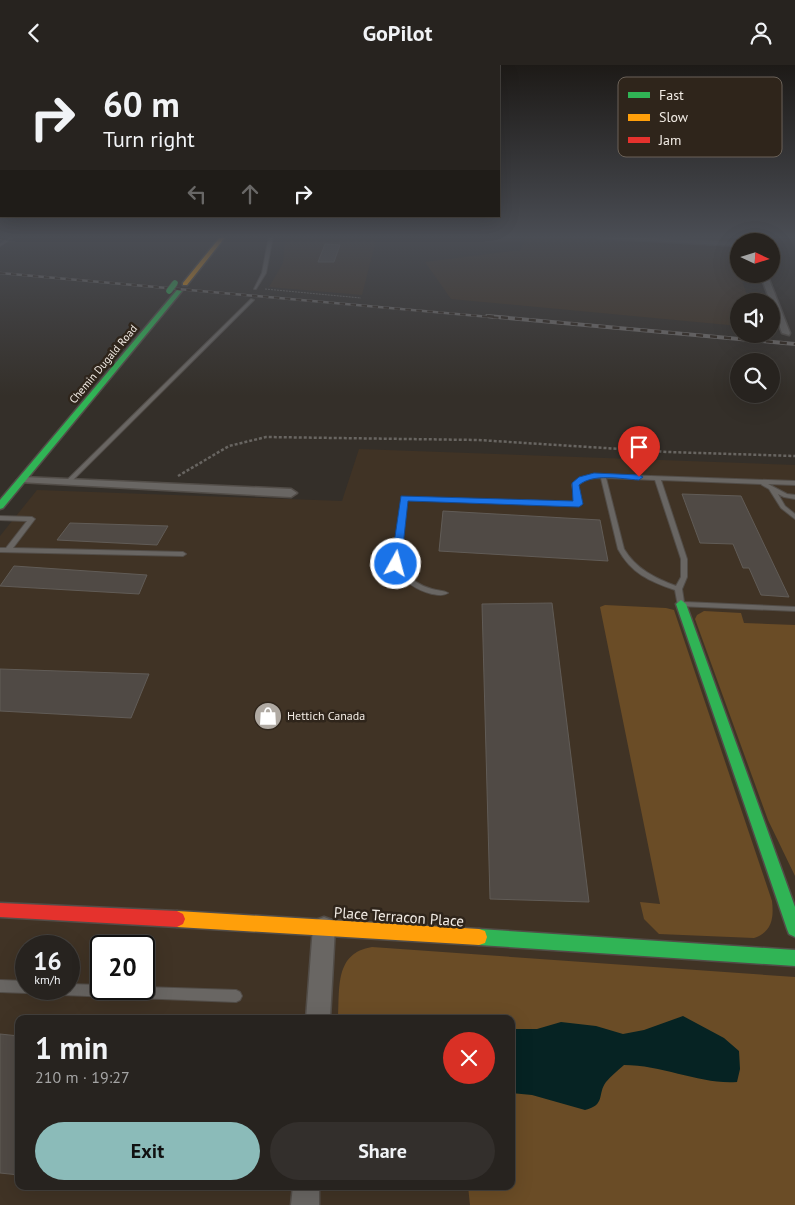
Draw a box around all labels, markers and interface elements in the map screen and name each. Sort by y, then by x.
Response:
icon: back [20,19,48,47]
text: GoPilot [363,19,432,47]
icon: person [747,19,775,47]
legend [618,77,782,157]
text: 60 m [103,81,180,127]
icon: right [20,85,85,150]
text: Fast [659,86,684,104]
text: Slow [659,108,689,126]
text: Turn right [103,125,195,153]
text: Jam [658,131,681,149]
icon: left [183,180,211,208]
icon: ahead [236,180,264,208]
icon: right [289,180,317,208]
north arrow [730,233,780,283]
map controls [730,233,780,403]
button: sound [730,293,780,343]
street label: Chemin Dugald Road [66,322,140,406]
button: search [730,353,780,403]
pin [618,426,660,477]
icon: arrive [625,433,653,461]
position arrow [369,537,421,589]
shop icon: Hettich Canada [253,701,283,731]
place label: Hettich Canada [287,708,365,723]
street label: Place Terracon Place [333,902,465,931]
speed limit sign: 20 [90,935,155,1000]
text: 16 [33,945,62,977]
text: km/h [34,972,61,987]
text: 1 min [35,1028,108,1067]
button: close [443,1032,495,1084]
text: 210 m · 19:27 [35,1067,130,1087]
button: Exit [35,1122,260,1180]
button: Share [270,1122,495,1180]

